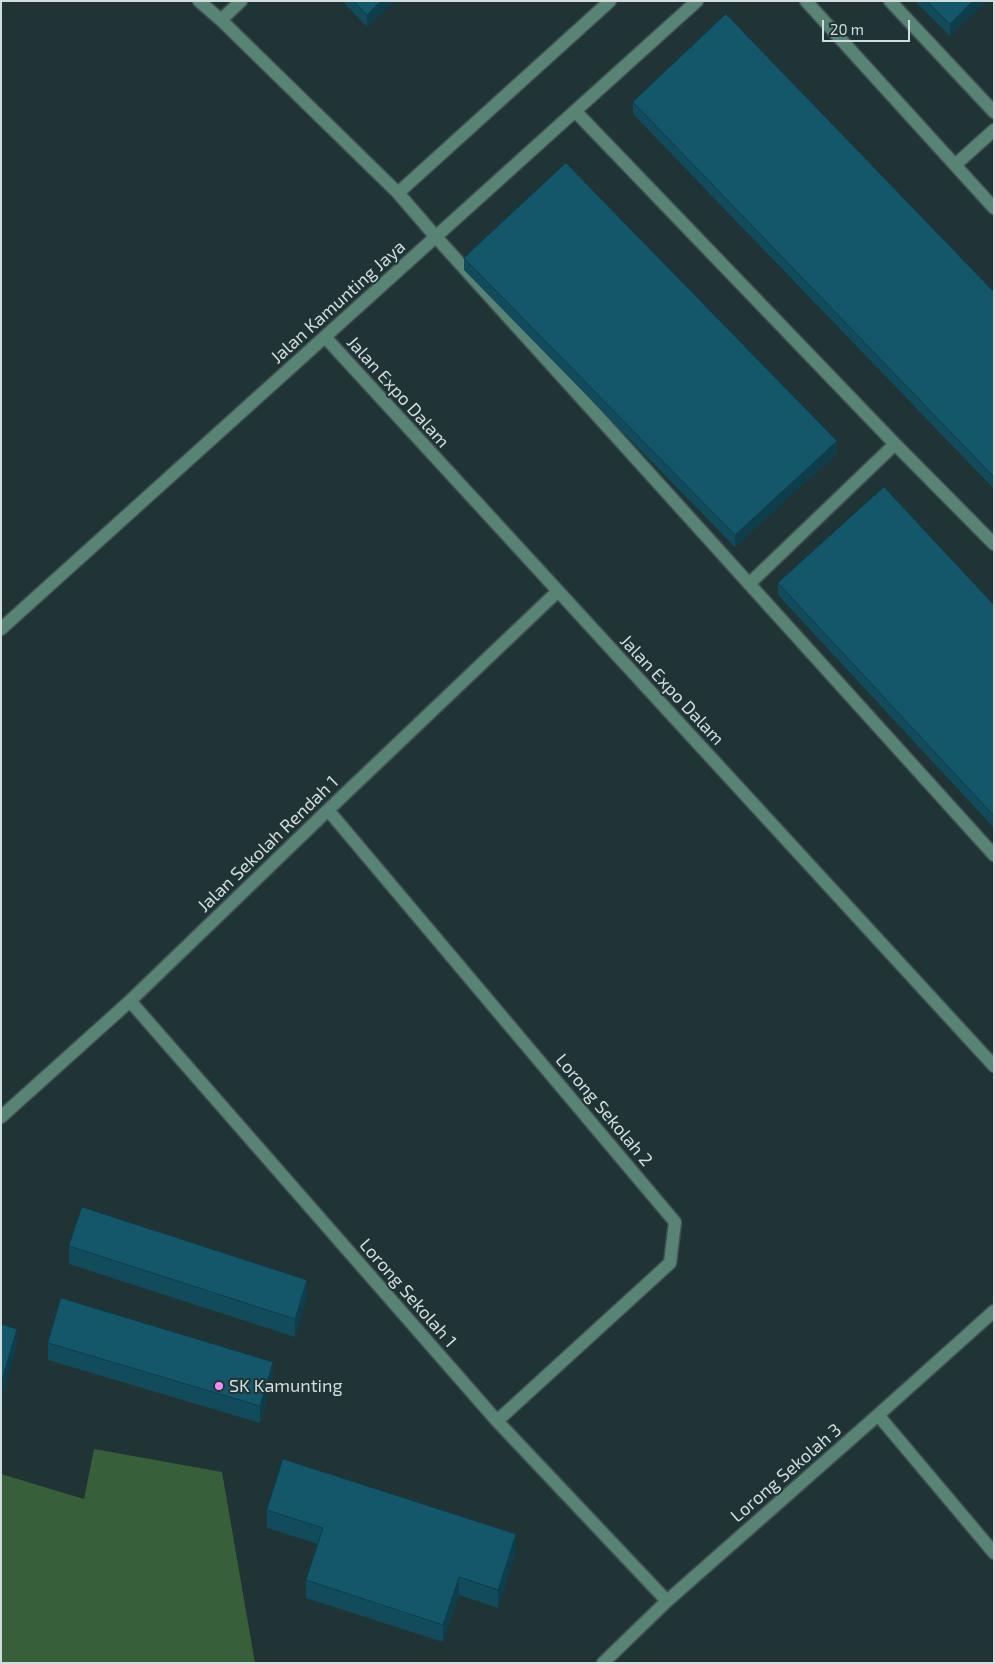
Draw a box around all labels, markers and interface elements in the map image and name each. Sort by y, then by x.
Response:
scale bar [825,10,912,42]
text: 20 m [830,20,864,38]
street label: Jalan Kamunting Jaya [266,236,410,368]
street label: Jalan Expo Dalam [342,332,454,452]
street label: Jalan Expo Dalam [615,630,729,750]
street label: Jalan Sekolah Rendah 1 [193,771,343,917]
street label: Lorong Sekolah 2 [551,1049,657,1171]
street label: Lorong Sekolah 1 [355,1234,461,1352]
place label: SK Kamunting [229,1375,343,1397]
marker: SK Kamunting [213,1380,225,1392]
street label: Lorong Sekolah 3 [726,1419,846,1527]

